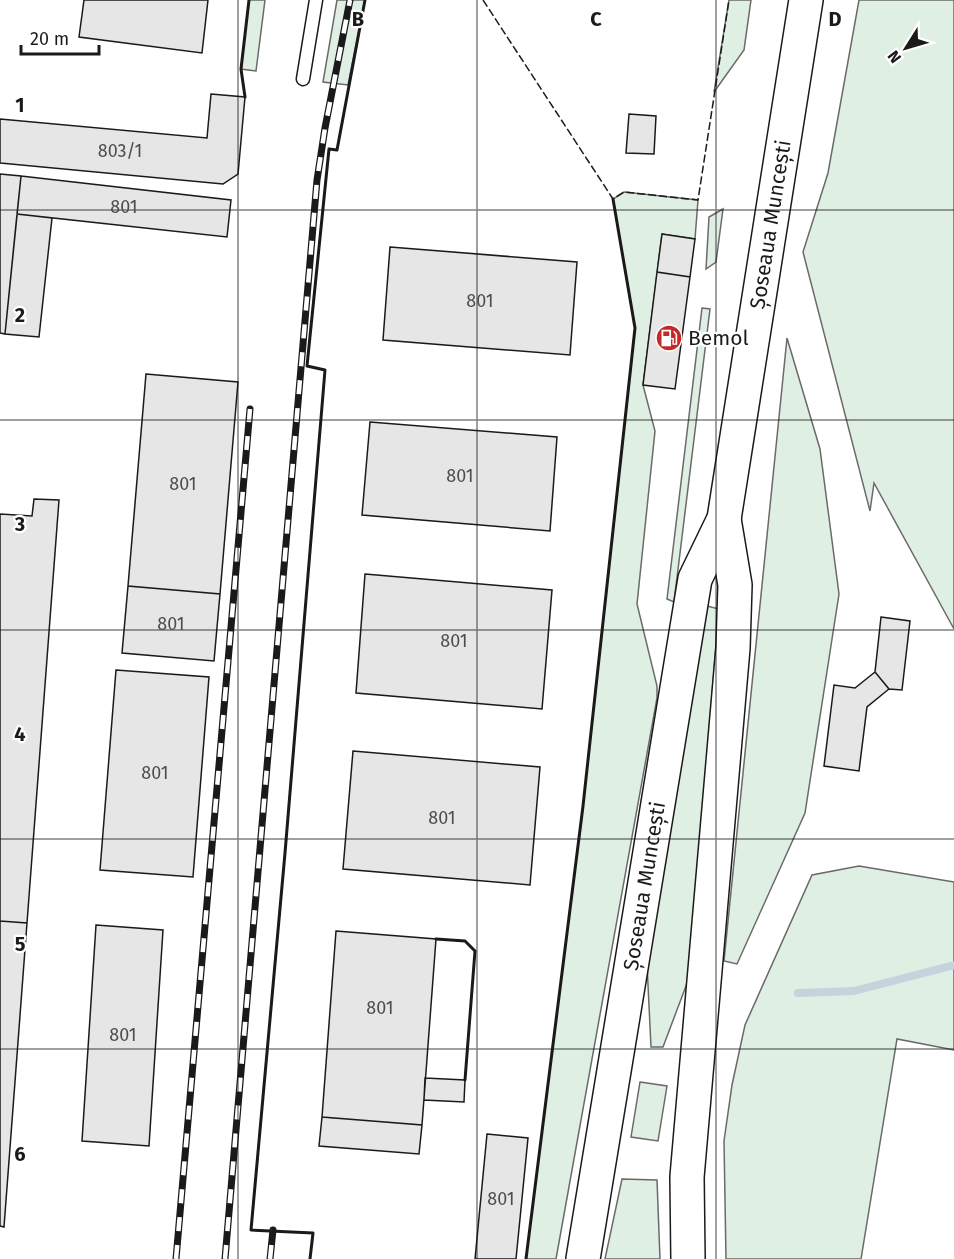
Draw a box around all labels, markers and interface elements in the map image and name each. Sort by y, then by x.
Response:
text: B [352,7,364,31]
text: C [590,7,602,31]
text: D [828,7,842,31]
scale bar [21,18,99,56]
north arrow [876,18,936,78]
text: 20 m [30,28,69,50]
text: N [884,47,905,67]
text: 1 [15,93,25,117]
street label: Șoseaua Muncești [744,138,797,311]
house number: 803/1 [98,140,142,162]
house number: 801 [110,196,138,218]
house number: 801 [466,290,494,312]
text: 2 [15,303,25,327]
fuel station icon: Bemol [654,323,684,353]
place label: Bemol [688,325,749,351]
house number: 801 [446,465,474,487]
house number: 801 [169,473,197,495]
text: 3 [14,512,25,536]
house number: 801 [157,613,185,635]
house number: 801 [440,630,468,652]
text: 4 [14,722,26,746]
house number: 801 [141,762,169,784]
street label: Șoseaua Muncești [618,800,671,972]
house number: 801 [428,807,456,829]
text: 5 [15,932,26,956]
house number: 801 [366,997,394,1019]
house number: 801 [109,1024,137,1046]
text: 6 [14,1142,26,1166]
house number: 801 [487,1188,515,1210]

